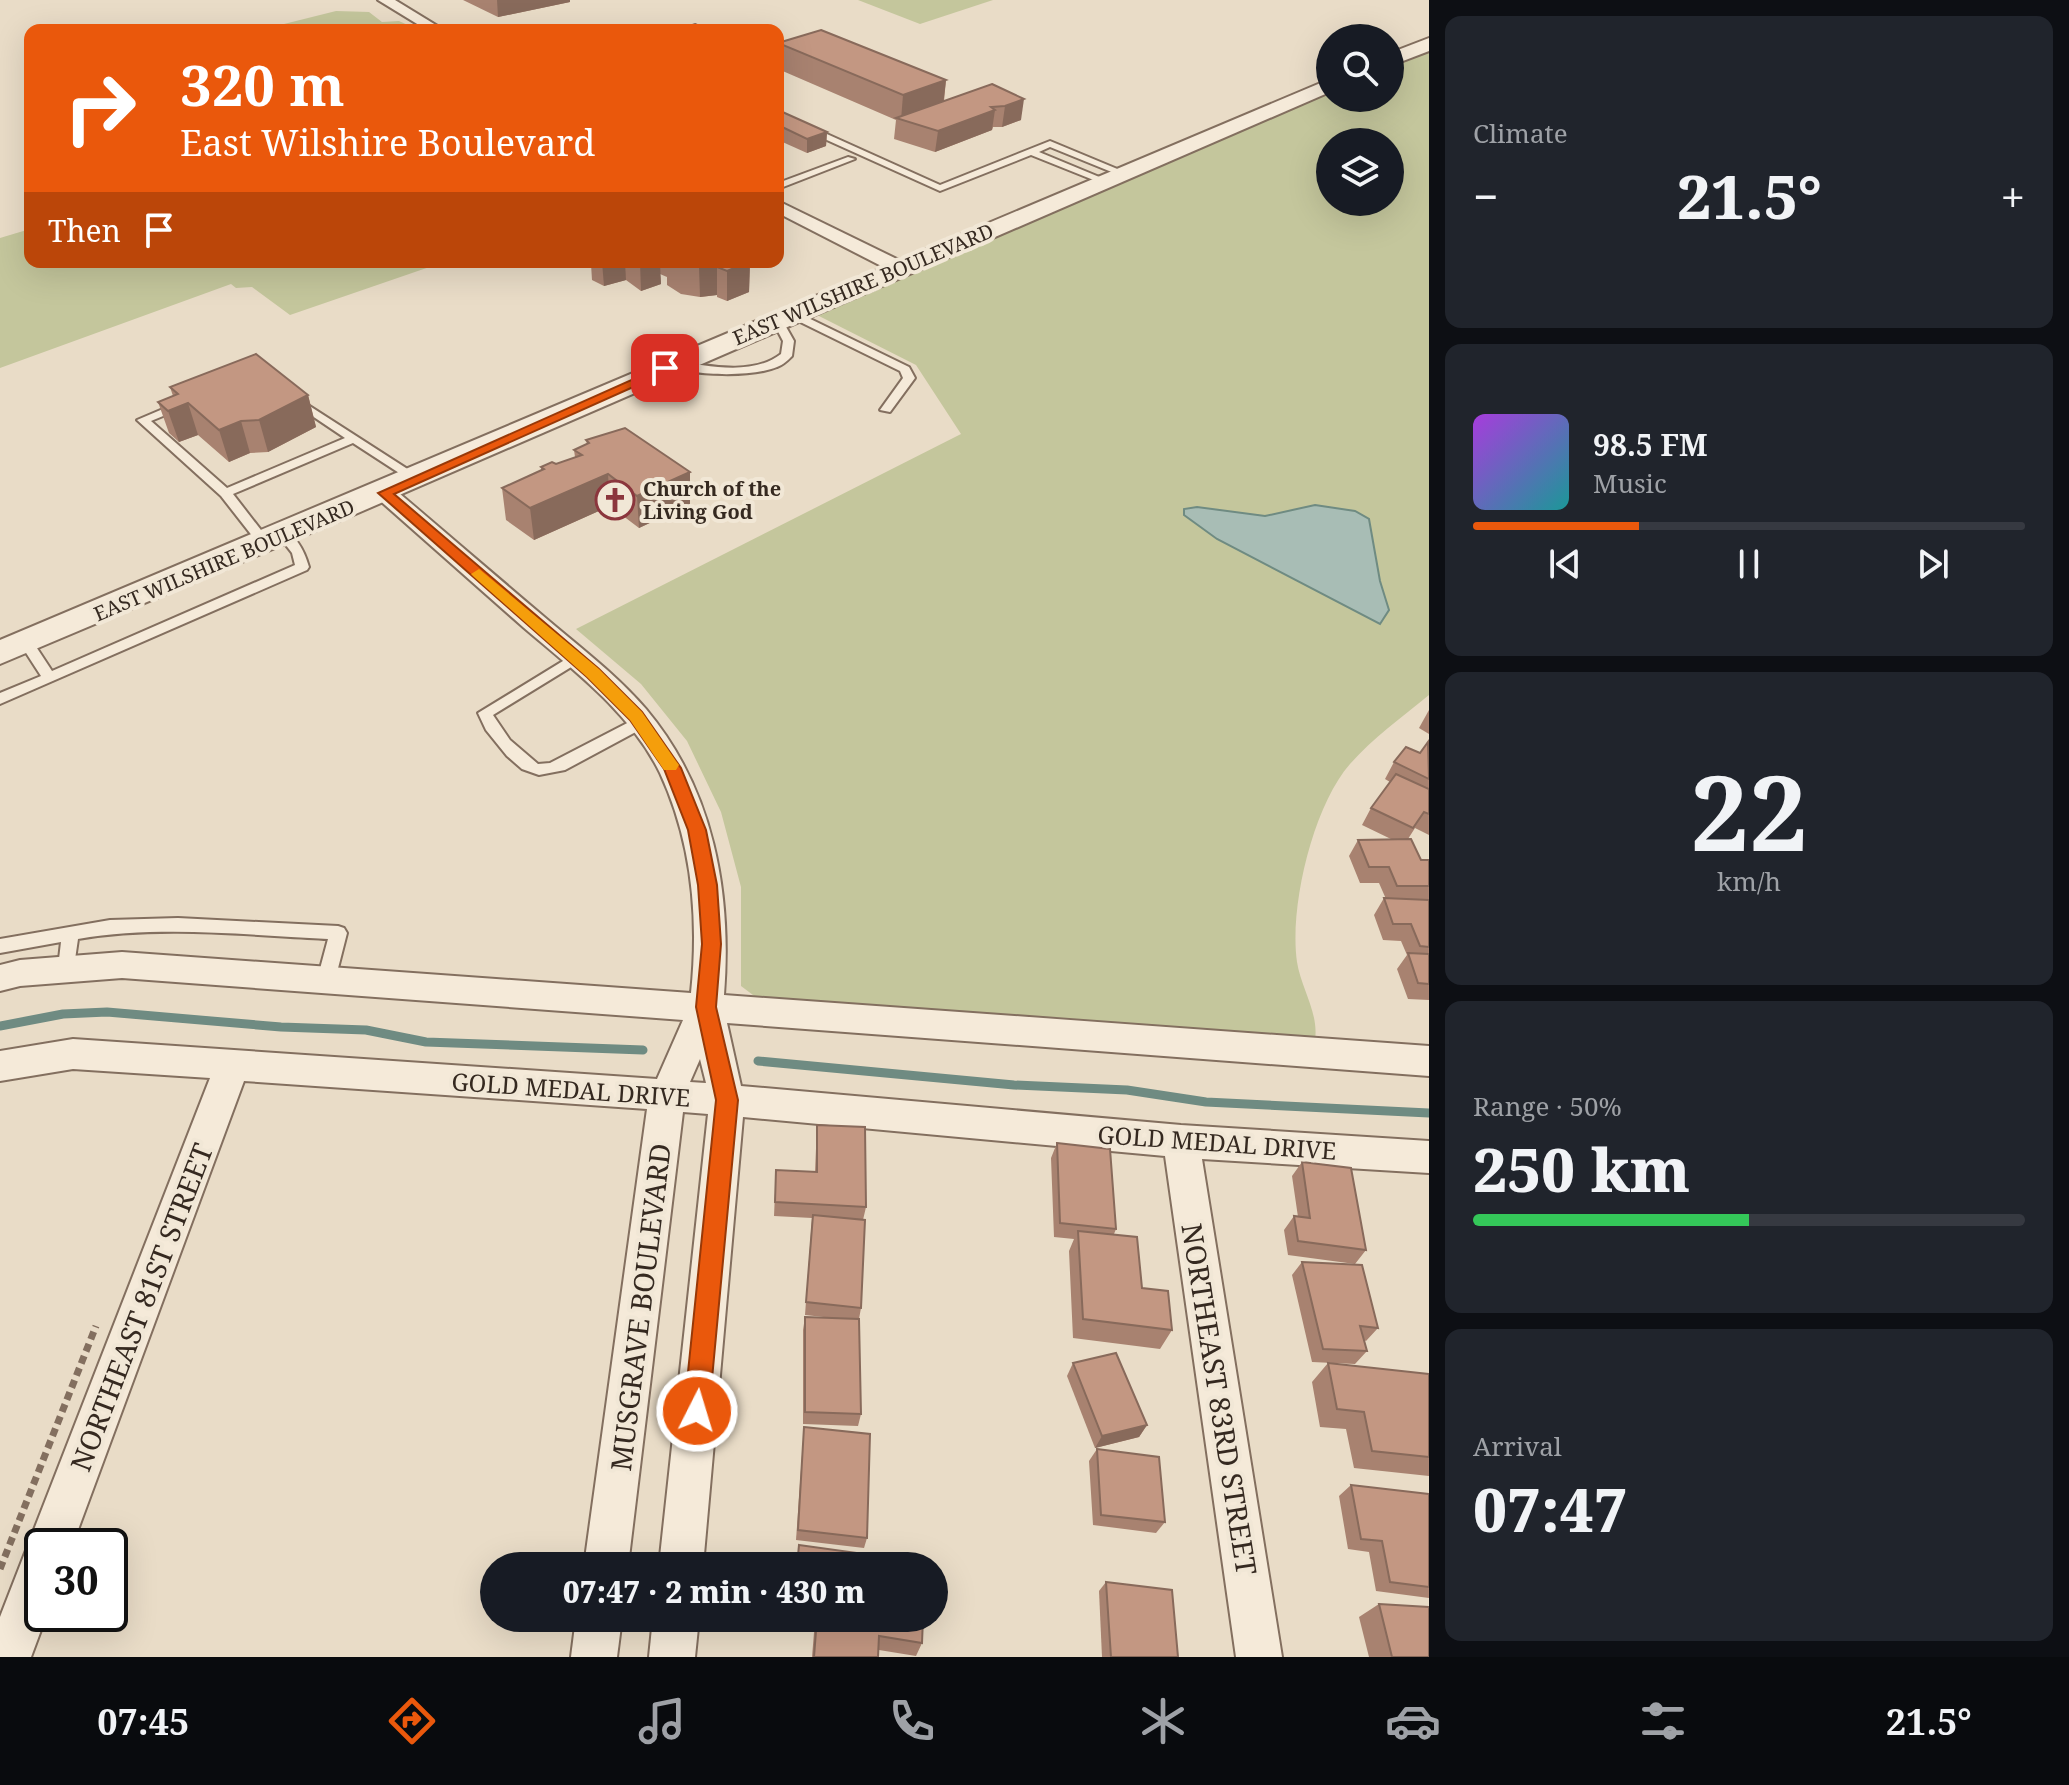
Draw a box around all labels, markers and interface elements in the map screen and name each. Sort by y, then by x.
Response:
map controls [1316,24,1404,216]
button: search [1316,24,1404,112]
text: 320 m [180,46,345,122]
icon: right [48,56,152,160]
text: Climate [1473,115,1568,151]
text: East Wilshire Boulevard [180,118,595,167]
button: layers [1316,128,1404,216]
text: 21.5° [1677,155,1822,237]
text: − [1473,166,1498,226]
text: + [2000,166,2025,226]
icon: arrive [137,208,181,252]
text: Then [48,210,121,251]
street label: EAST WILSHIRE BOULEVARD [729,217,997,351]
pin [631,334,699,402]
icon: arrive [643,346,687,390]
text: 98.5 FM [1593,424,1708,465]
text: Music [1593,465,1667,501]
place label: Church of the Living God [643,475,781,525]
church icon: Church of the Living God [594,479,636,521]
street label: EAST WILSHIRE BOULEVARD [90,493,358,627]
icon: previous [1543,542,1587,586]
icon: pause [1727,542,1771,586]
icon: next [1911,542,1955,586]
text: 22 [1690,740,1808,881]
text: km/h [1717,863,1781,899]
street label: GOLD MEDAL DRIVE [450,1064,692,1114]
text: Range · 50% [1473,1088,1622,1124]
street label: GOLD MEDAL DRIVE [1096,1117,1338,1167]
text: 250 km [1473,1128,1690,1210]
street label: NORTHEAST 81ST STREET [61,1138,221,1476]
street label: MUSGRAVE BOULEVARD [601,1141,679,1473]
street label: NORTHEAST 83RD STREET [1173,1221,1267,1577]
position arrow [655,1369,739,1453]
text: Arrival [1473,1428,1562,1464]
text: 07:47 [1473,1468,1628,1550]
speed limit sign: 30 [24,1528,128,1632]
text: 07:47 · 2 min · 430 m [563,1571,865,1612]
icon: directions [384,1693,440,1749]
icon: music [634,1693,690,1749]
icon: phone [884,1693,940,1749]
icon: climate [1135,1693,1191,1749]
icon: car [1385,1693,1441,1749]
icon: filters [1635,1693,1691,1749]
text: 07:45 [97,1697,189,1746]
text: 21.5° [1886,1697,1972,1746]

